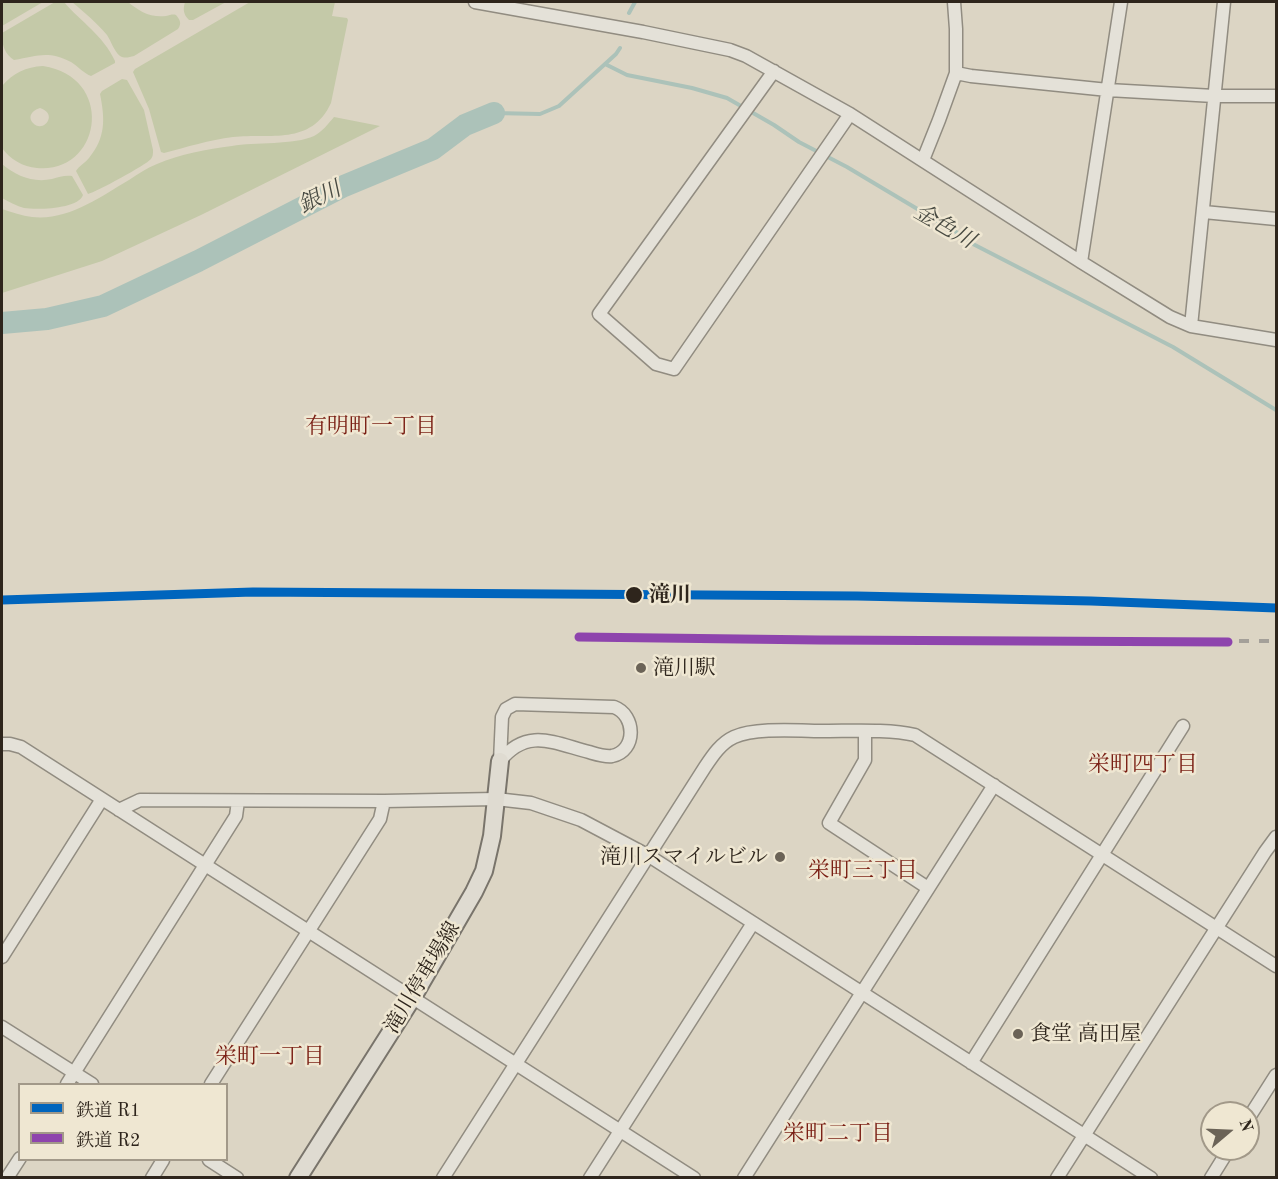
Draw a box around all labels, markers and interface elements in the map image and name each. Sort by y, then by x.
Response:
water label: 銀川 [294,176,346,220]
water label: 金色川 [909,199,979,255]
district label: 有明町一丁目 [305,414,437,440]
place label: 滝川 [649,582,691,608]
marker: 滝川 [624,585,644,605]
place label: 滝川駅 [653,655,716,681]
marker: 滝川駅 [634,661,648,675]
district label: 栄町四丁目 [1088,752,1198,778]
place label: 滝川スマイルビル [600,844,768,870]
marker: 滝川スマイルビル [773,850,787,864]
district label: 栄町三丁目 [808,858,918,884]
street label: 滝川停車場線 [380,918,466,1038]
place label: 食堂 高田屋 [1030,1021,1141,1047]
marker: 食堂 高田屋 [1011,1027,1025,1041]
district label: 栄町一丁目 [215,1044,325,1070]
legend [18,1083,228,1161]
north arrow [1200,1101,1260,1161]
text: 鉄道 R1 [76,1102,140,1120]
text: N [1236,1117,1255,1134]
district label: 栄町二丁目 [783,1121,893,1147]
text: 鉄道 R2 [76,1132,140,1150]

